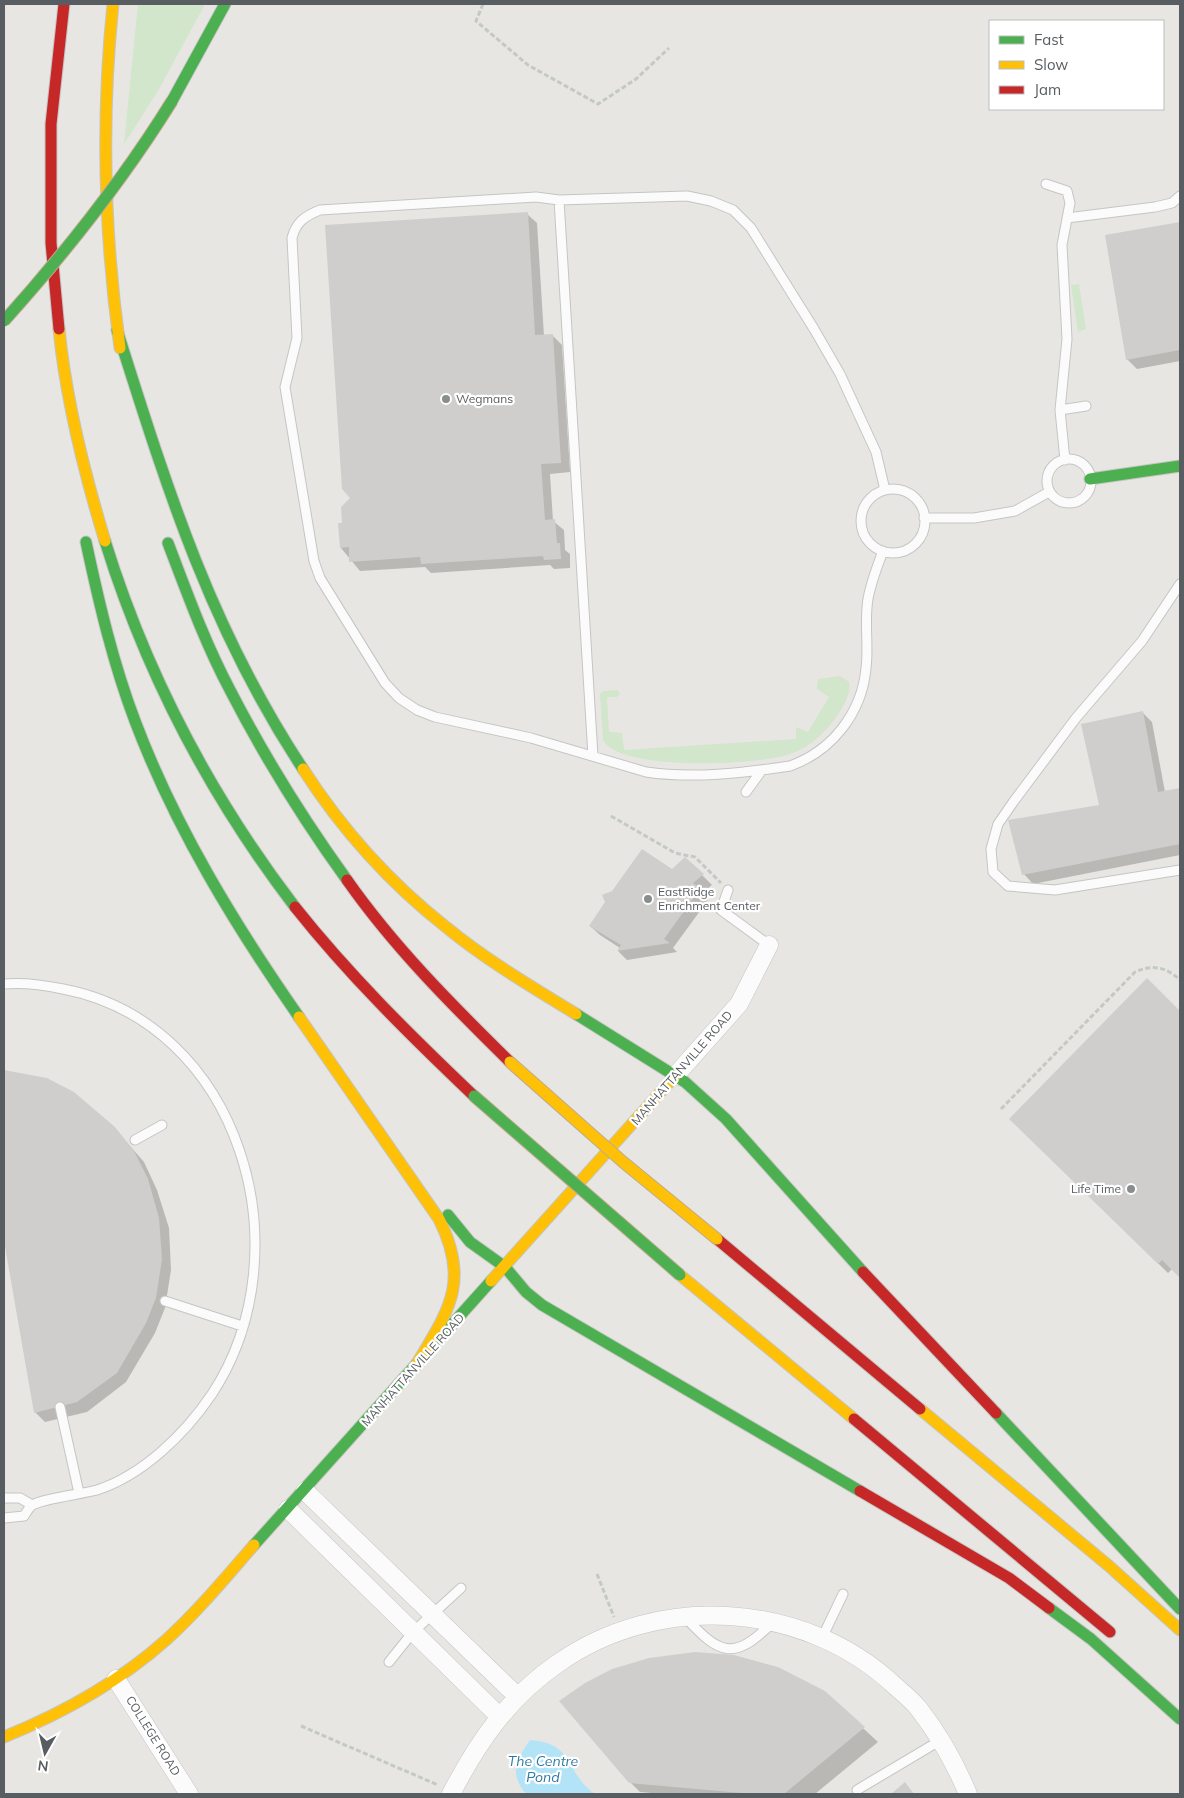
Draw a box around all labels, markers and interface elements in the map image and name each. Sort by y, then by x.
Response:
legend [989,20,1164,110]
text: Fast [1034,30,1064,49]
text: Slow [1034,55,1068,74]
text: Jam [1034,80,1061,99]
place label: Wegmans [456,391,513,406]
marker: Wegmans [440,393,452,405]
place label: EastRidge Enrichment Center [658,884,761,913]
marker: EastRidge Enrichment Center [642,893,654,905]
street label: MANHATTANVILLE ROAD [628,1007,735,1128]
place label: Life Time [1071,1181,1121,1196]
marker: Life Time [1125,1183,1137,1195]
street label: MANHATTANVILLE ROAD [358,1310,467,1429]
street label: COLLEGE ROAD [123,1693,184,1779]
north arrow [20,1728,70,1778]
water label: The Centre Pond [508,1752,579,1786]
text: N [37,1756,50,1776]

